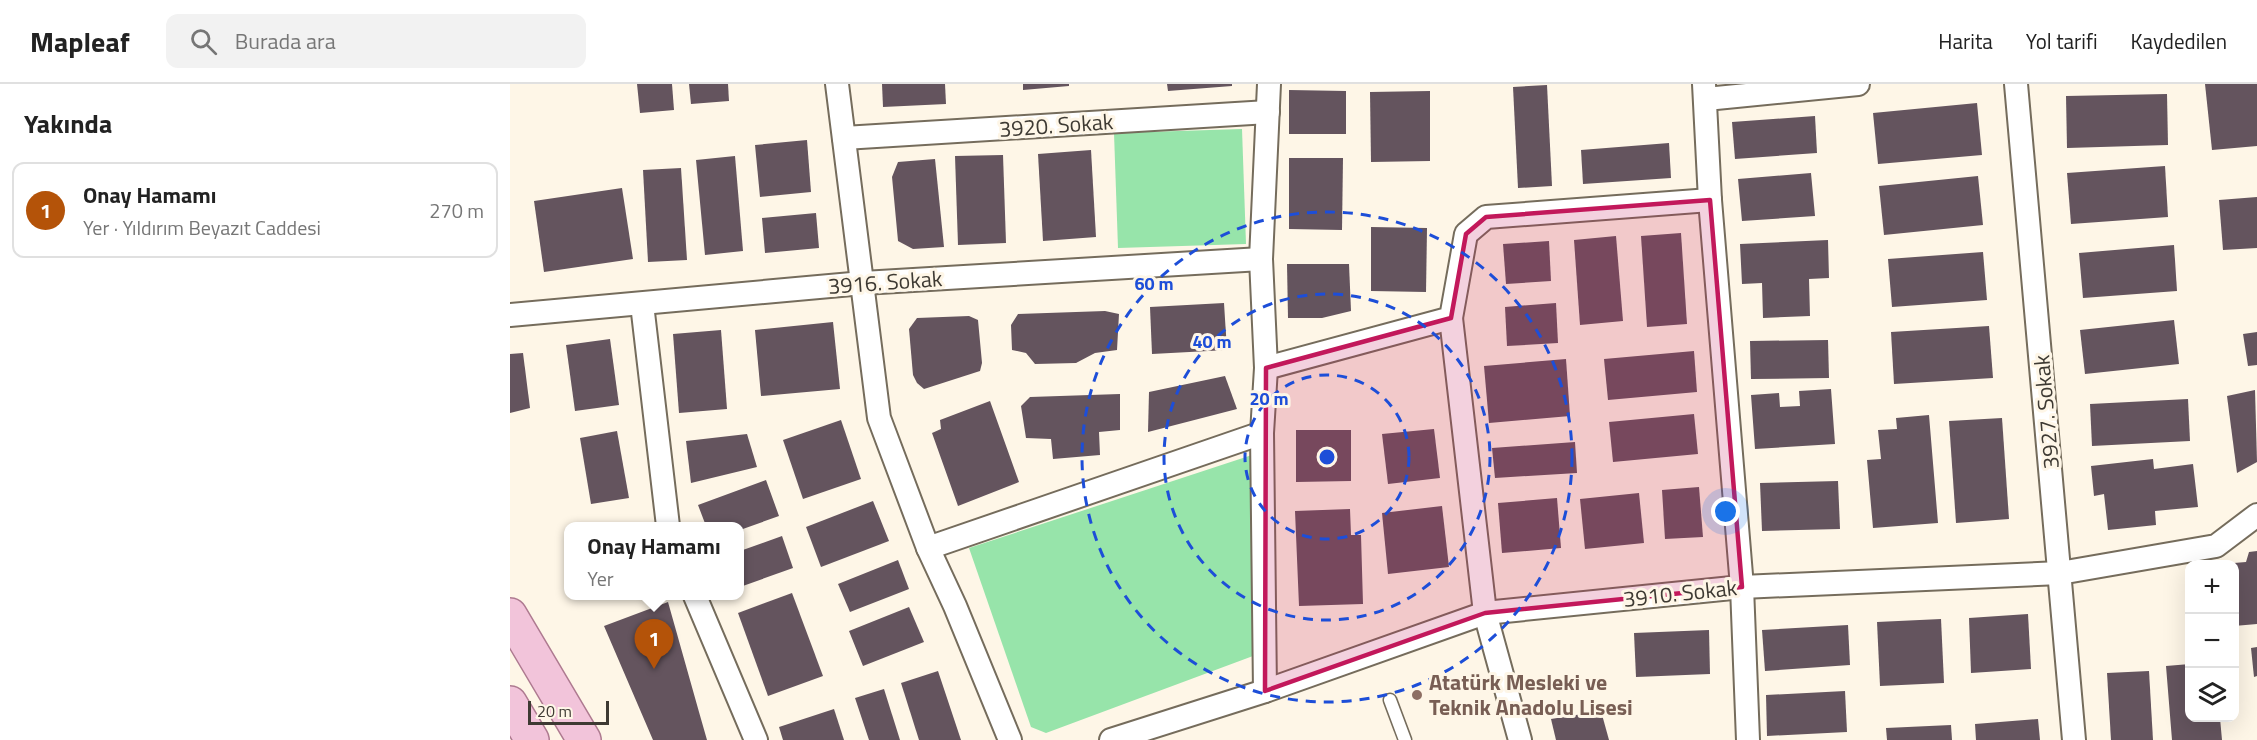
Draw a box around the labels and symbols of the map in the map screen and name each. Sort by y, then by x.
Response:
street label: 3920. Sokak [998,104,1115,146]
street label: 3916. Sokak [827,261,944,303]
text: 60 m [1134,270,1174,297]
text: 40 m [1192,328,1232,355]
street label: 3927. Sokak [2024,353,2068,470]
text: 20 m [1249,385,1289,412]
centre of rings [1317,447,1337,467]
your location [1711,497,1740,526]
street label: 3910. Sokak [1621,570,1739,616]
pin: 1 [634,620,674,669]
place label: Atatürk Mesleki ve Teknik Anadolu Lisesi [1429,665,1633,724]
marker: Atatürk Mesleki ve Teknik Anadolu Lisesi [1410,688,1424,702]
scale bar [528,698,609,726]

